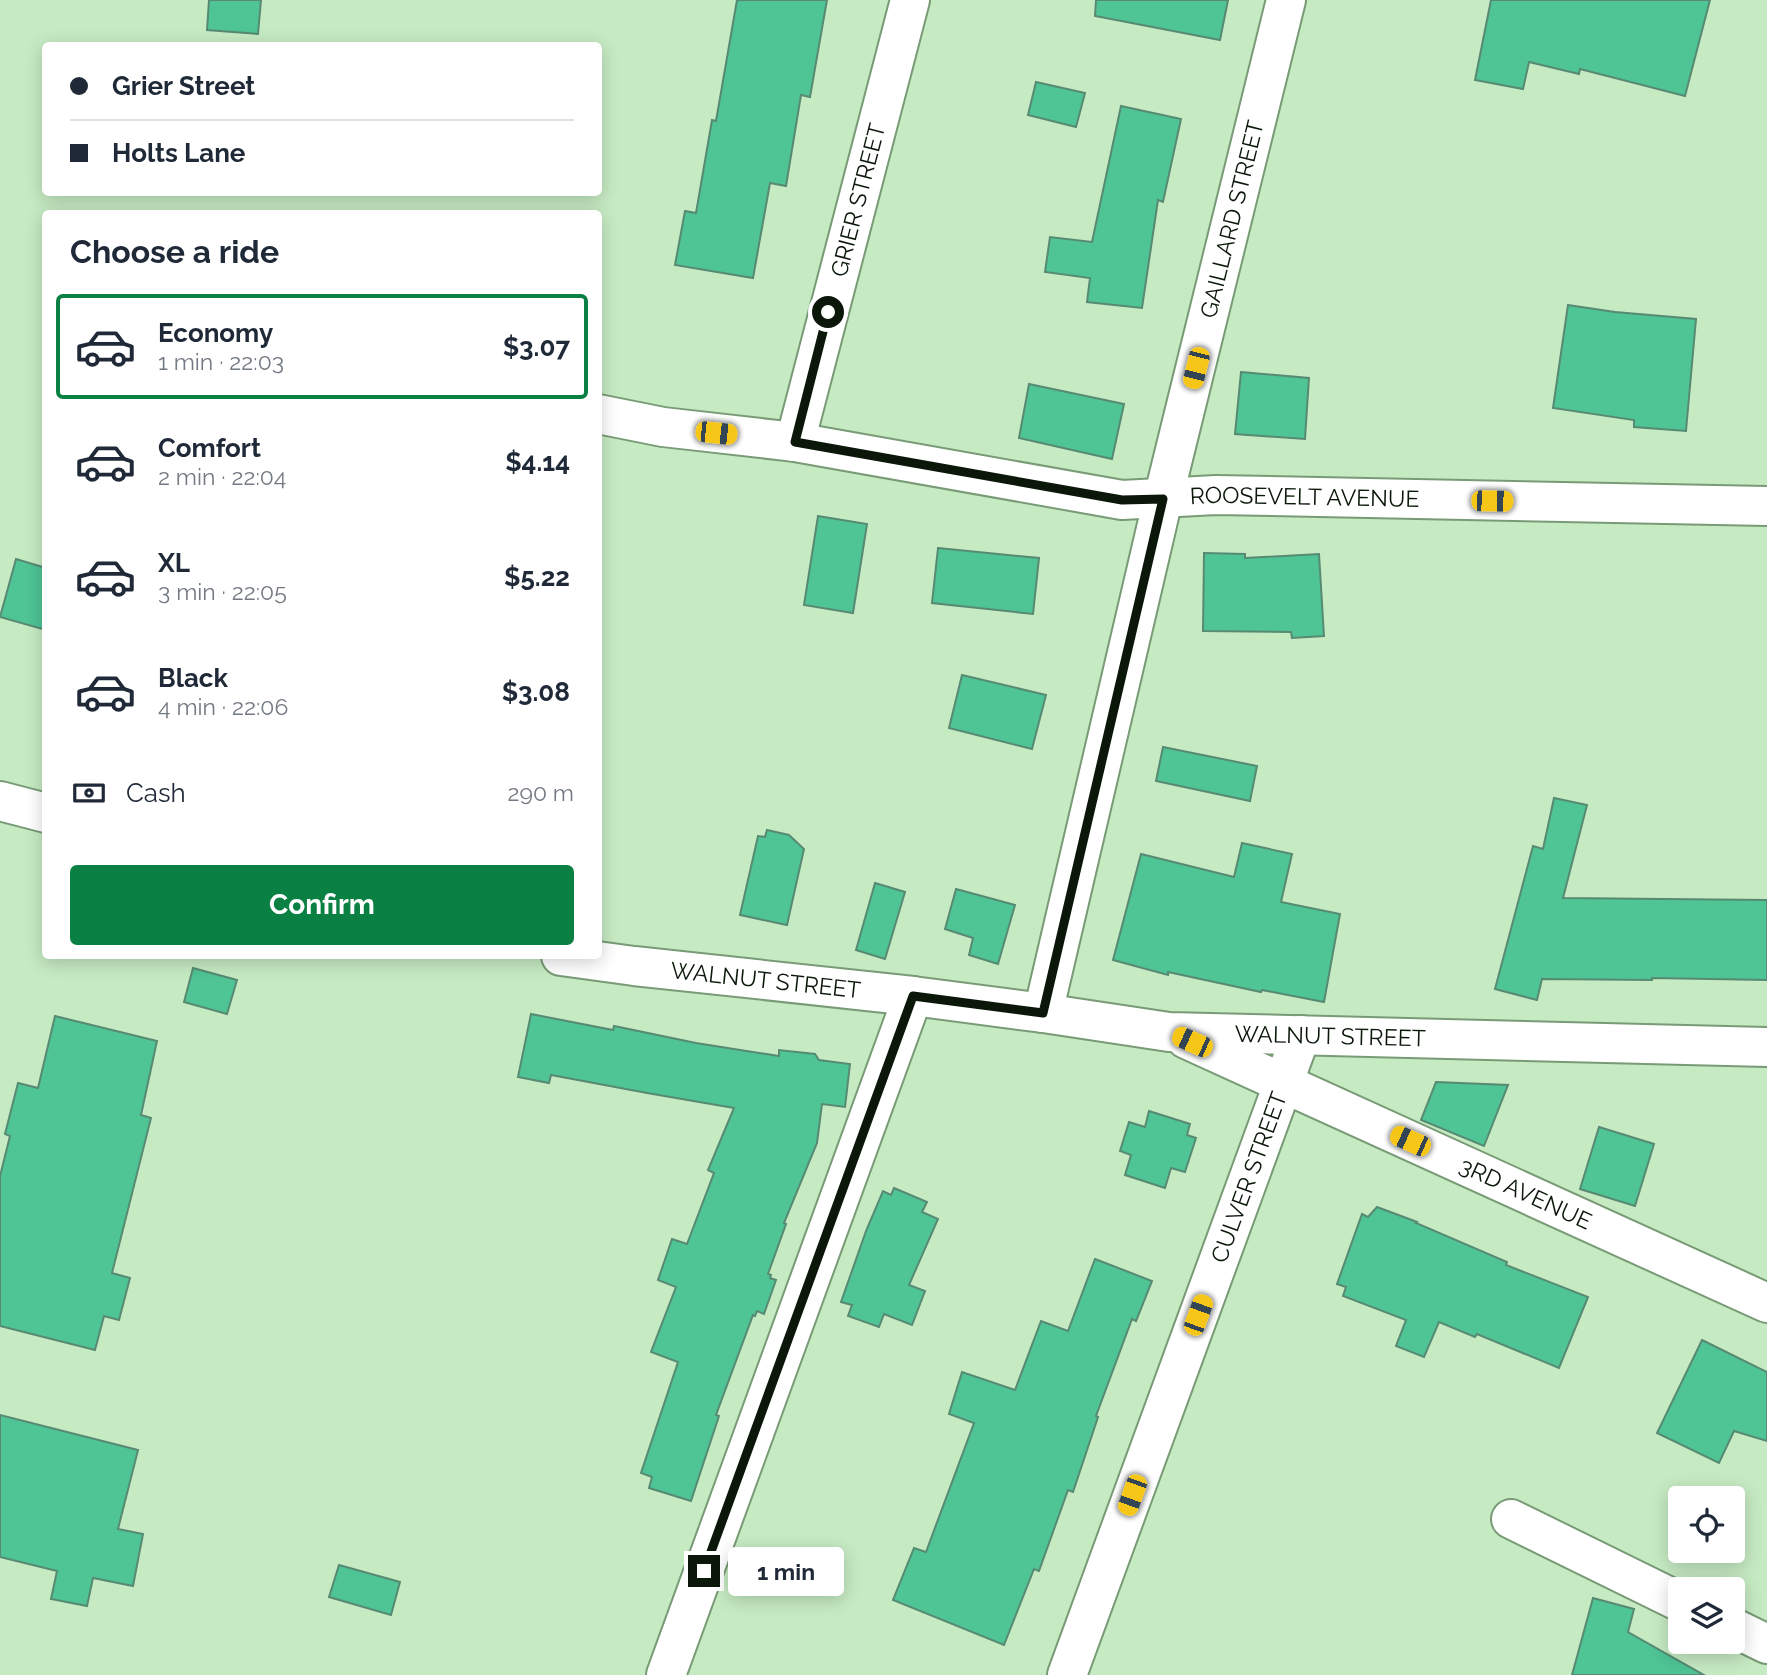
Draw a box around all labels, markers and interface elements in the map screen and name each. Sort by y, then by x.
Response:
text: Grier Street [112,71,255,101]
street label: GAILLARD STREET [1194,118,1269,321]
street label: GRIER STREET [825,120,890,279]
text: Holts Lane [112,138,245,168]
text: Choose a ride [70,233,279,270]
route start [812,296,844,328]
icon: car [74,315,137,378]
text: Economy [158,318,273,348]
text: $3.07 [503,332,570,362]
car [1181,345,1212,391]
text: 1 min · 22:03 [158,348,284,375]
car [695,420,738,446]
icon: car [74,430,137,493]
text: Comfort [158,433,261,463]
text: $4.14 [505,447,570,477]
text: 2 min · 22:04 [158,463,286,490]
street label: ROOSEVELT AVENUE [1189,481,1420,512]
car [1471,490,1514,512]
icon: car [74,545,137,608]
text: XL [158,548,190,578]
text: $5.22 [504,562,570,592]
text: 3 min · 22:05 [158,578,287,605]
icon: car [74,660,137,723]
text: Black [158,663,228,693]
text: $3.08 [502,677,570,707]
text: 4 min · 22:06 [158,693,288,720]
icon: cash [70,774,108,812]
text: Cash [126,778,186,808]
text: 290 m [507,779,574,806]
button: Confirm [70,865,574,945]
street label: WALNUT STREET [669,956,862,1003]
street label: WALNUT STREET [1234,1020,1426,1051]
car [1169,1024,1216,1060]
street label: CULVER STREET [1205,1088,1292,1266]
car [1387,1123,1434,1159]
street label: 3RD AVENUE [1456,1151,1596,1234]
car [1181,1292,1216,1338]
car [1115,1472,1150,1518]
map controls [1668,1486,1745,1654]
button: locate [1668,1486,1745,1563]
callout: 1 min [728,1546,844,1596]
route end [688,1555,720,1587]
text: 1 min [757,1558,815,1585]
button: layers [1668,1577,1745,1654]

